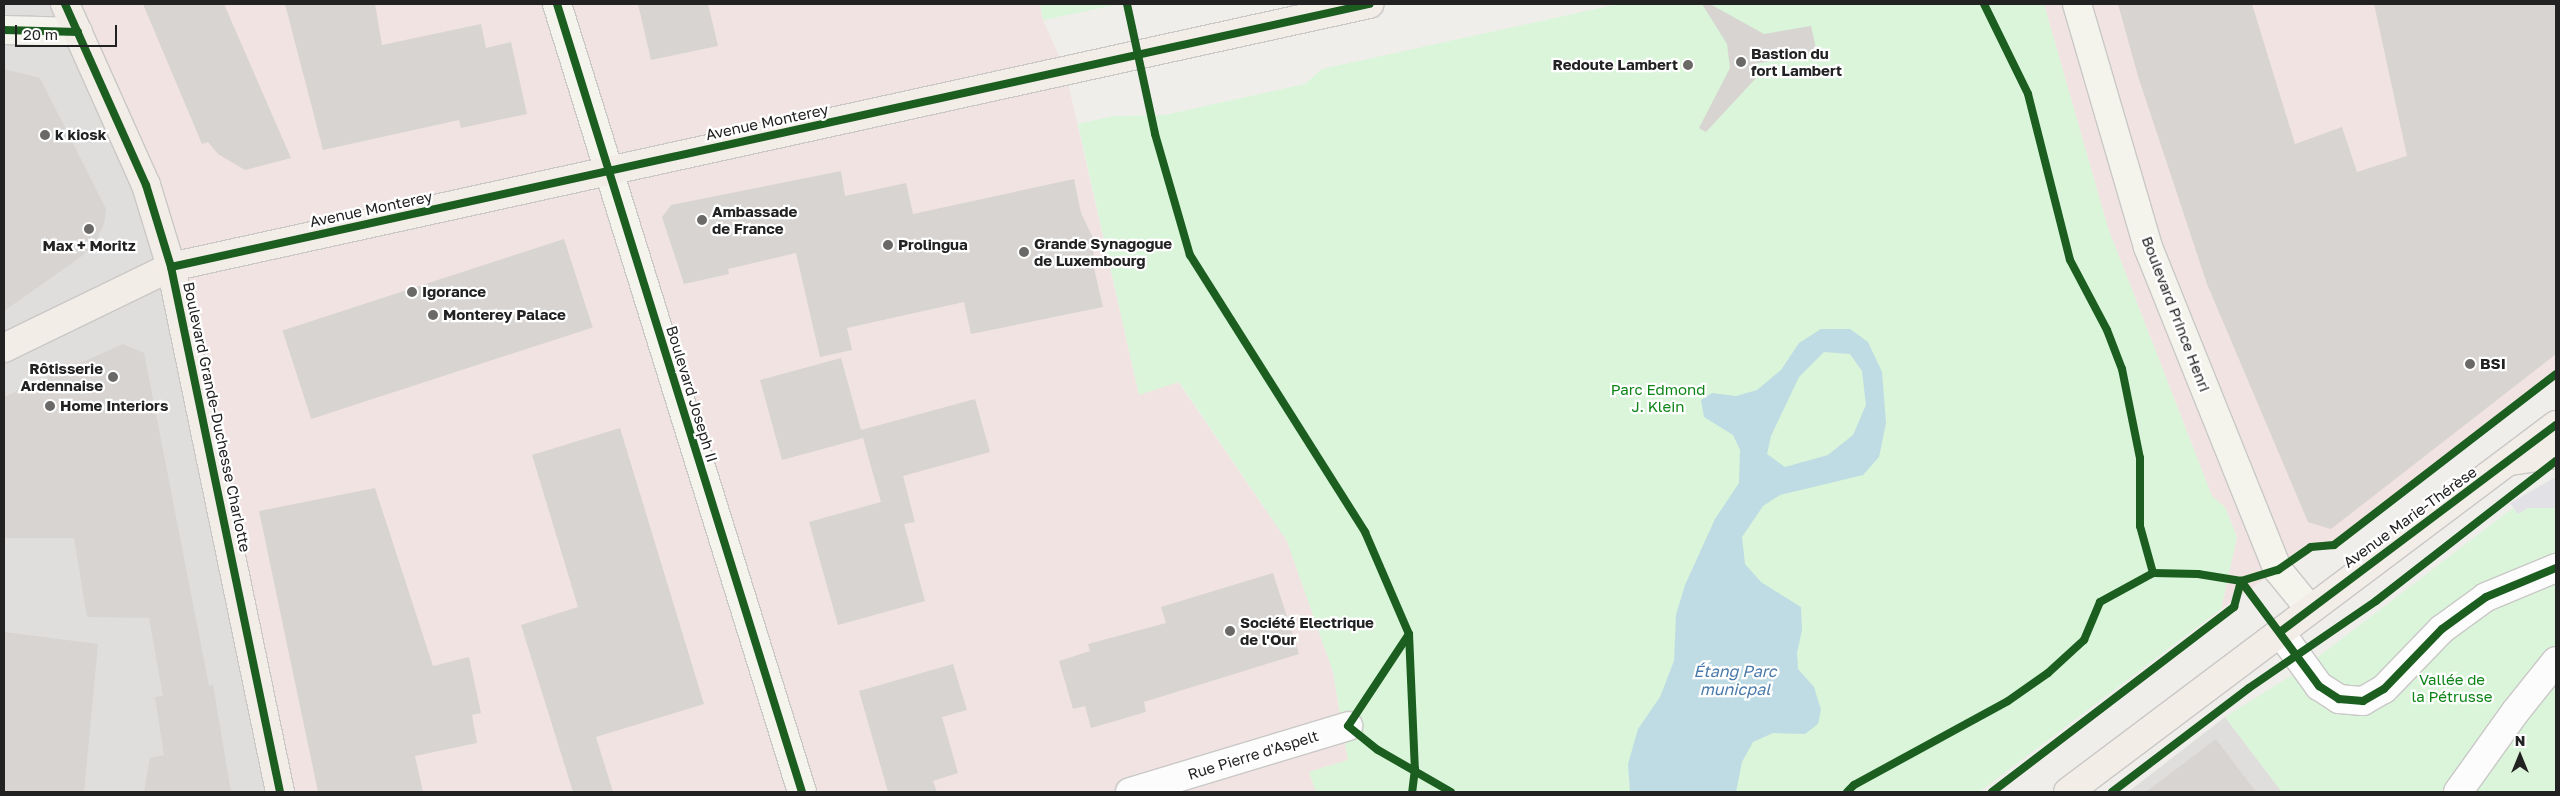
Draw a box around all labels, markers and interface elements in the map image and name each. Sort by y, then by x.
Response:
scale bar [18,15,120,47]
text: 20 m [23,25,58,43]
place label: Bastion du fort Lambert [1751,44,1842,79]
place label: Redoute Lambert [1552,56,1678,74]
marker: Bastion du fort Lambert [1735,56,1747,68]
marker: Redoute Lambert [1682,59,1694,71]
street label: Avenue Monterey [704,100,830,144]
place label: k kiosk [55,126,106,144]
marker: k kiosk [39,129,51,141]
street label: Avenue Monterey [308,187,434,231]
place label: Ambassade de France [712,202,797,237]
marker: Ambassade de France [696,214,708,226]
marker: Max + Moritz [83,223,95,235]
place label: Grande Synagogue de Luxembourg [1034,234,1172,269]
street label: Boulevard Prince Henri [2138,234,2214,394]
place label: Prolingua [898,236,968,254]
place label: Max + Moritz [42,237,136,255]
marker: Prolingua [882,239,894,251]
marker: Grande Synagogue de Luxembourg [1018,246,1030,258]
street label: Boulevard Grande-Duchesse Charlotte [180,280,254,554]
place label: Igorance [422,283,486,301]
marker: Igorance [406,286,418,298]
place label: Monterey Palace [443,306,566,324]
marker: Monterey Palace [427,309,439,321]
street label: Boulevard Joseph II [663,324,721,464]
place label: BSI [2480,355,2506,373]
marker: BSI [2464,358,2476,370]
place label: Rôtisserie Ardennaise [20,359,103,394]
marker: Rôtisserie Ardennaise [107,371,119,383]
park label: Parc Edmond J. Klein [1611,380,1705,415]
place label: Home Interiors [60,397,168,415]
marker: Home Interiors [44,400,56,412]
street label: Avenue Marie-Thérèse [2340,463,2480,571]
place label: Société Electrique de l'Our [1240,613,1374,648]
marker: Société Electrique de l'Our [1224,625,1236,637]
water label: Étang Parc municpal [1693,661,1777,699]
park label: Vallée de la Pétrusse [2412,670,2492,705]
street label: Rue Pierre d'Aspelt [1186,727,1320,783]
north arrow [2495,731,2545,781]
text: N [2515,732,2525,749]

